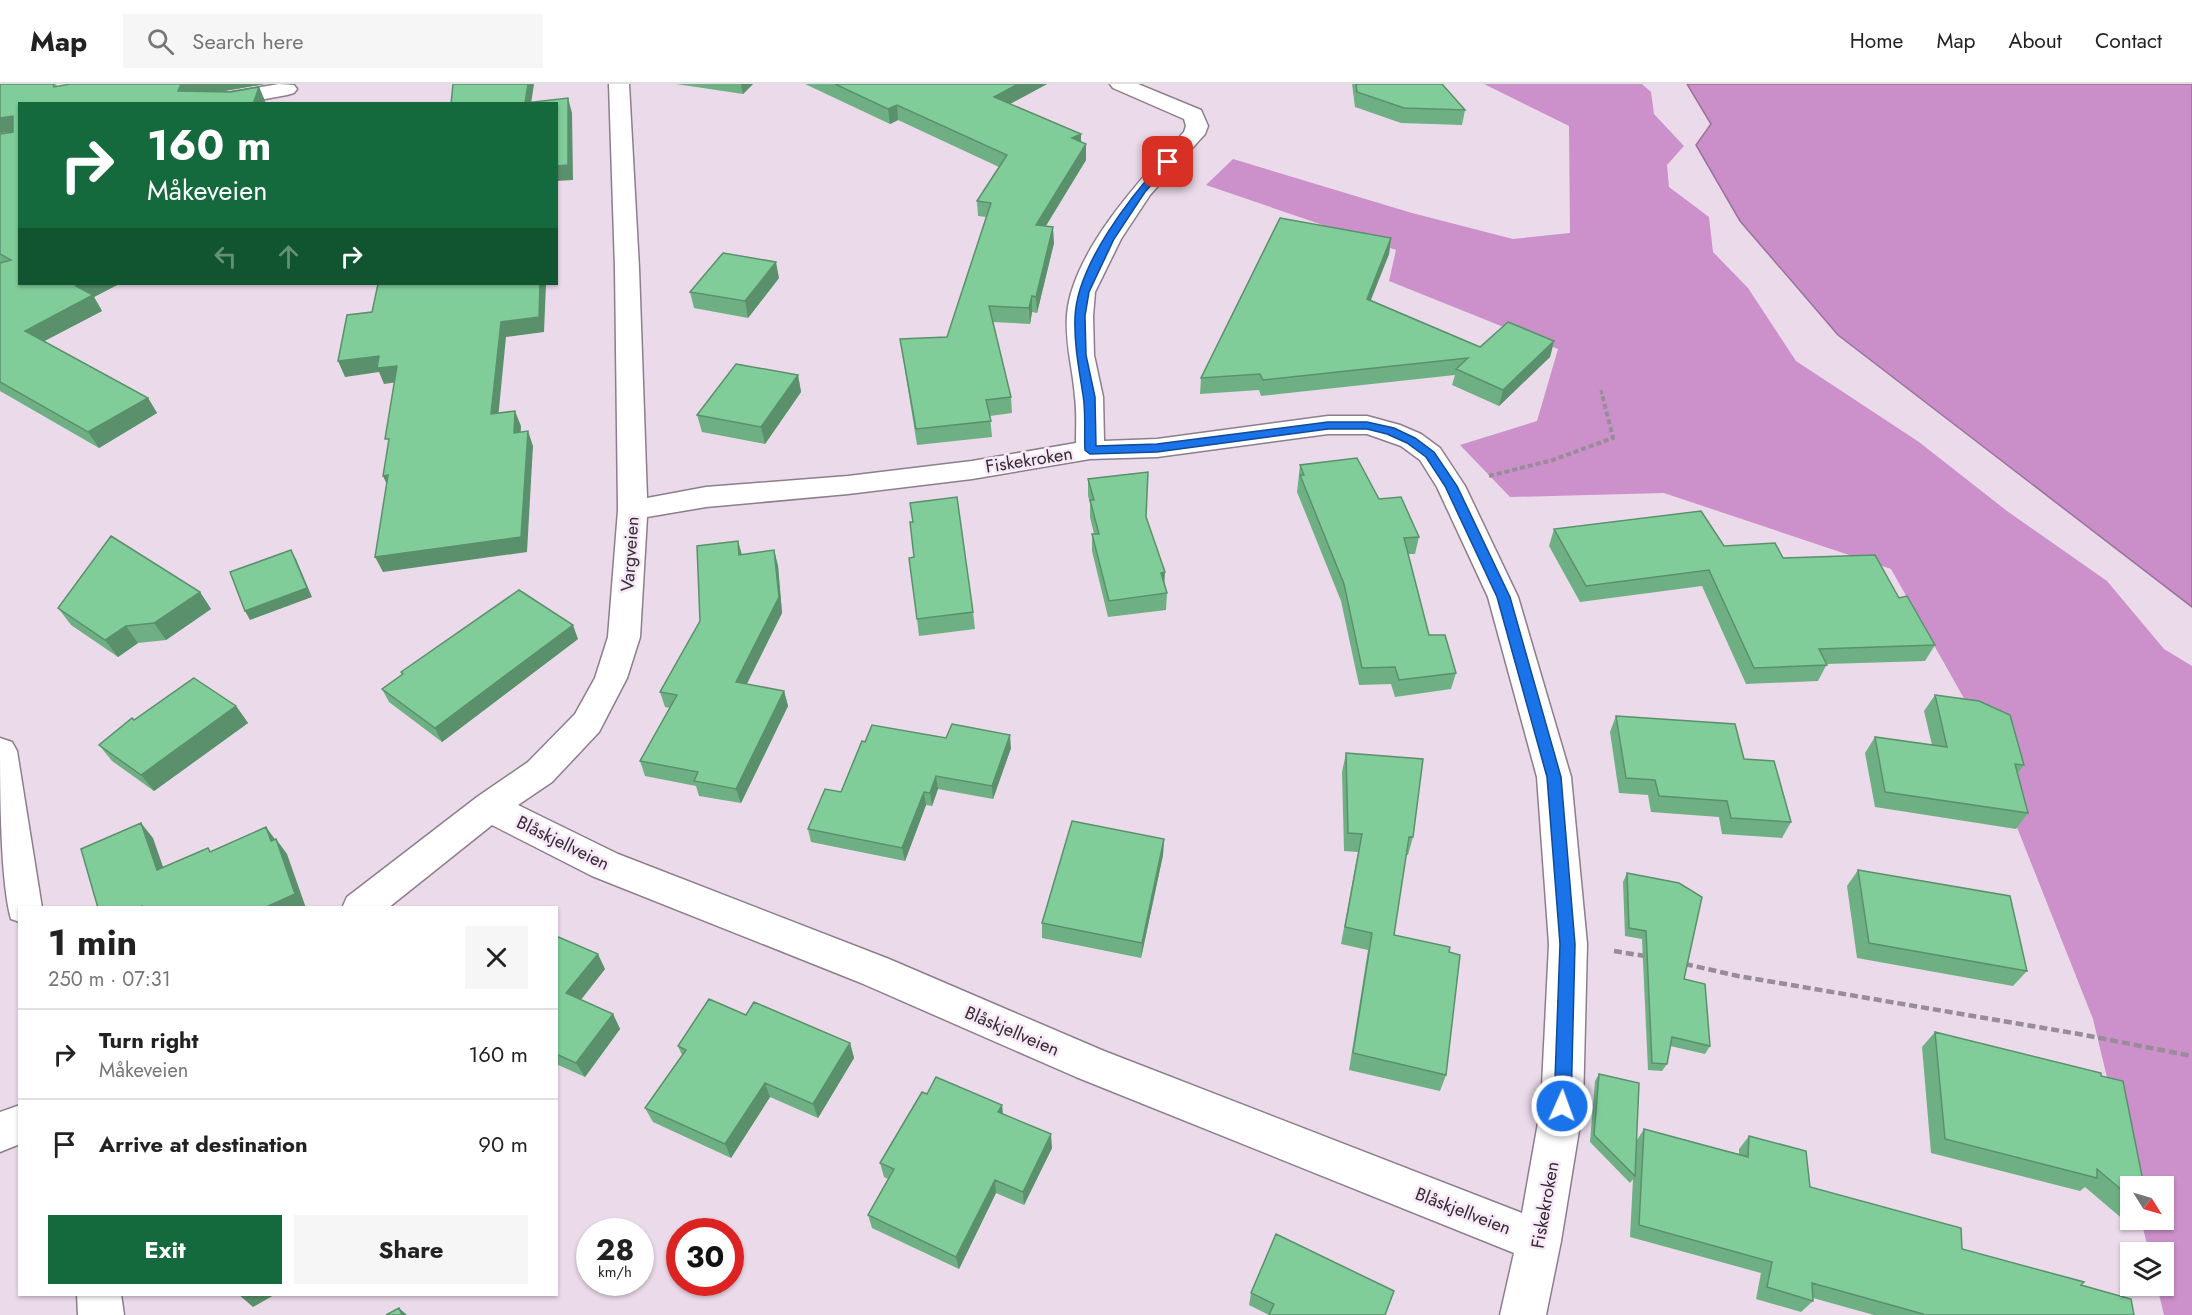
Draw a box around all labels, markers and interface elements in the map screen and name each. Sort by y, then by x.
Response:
search box [123,14,543,68]
text: Map [30,21,87,62]
icon: search [144,25,177,58]
text: Search here [192,25,304,57]
text: Home [1850,26,1903,56]
text: Map [1936,26,1976,56]
text: About [2009,26,2062,56]
text: Contact [2095,26,2162,56]
text: 160 m [147,115,271,176]
icon: right [48,126,126,204]
pin [1142,136,1193,187]
icon: arrive [1151,145,1184,178]
text: Måkeveien [147,171,267,210]
icon: left [209,240,242,273]
icon: ahead [272,240,305,273]
icon: right [335,240,368,273]
street label: Fiskekroken [984,440,1074,480]
street label: Vargveien [614,516,646,592]
street label: Blåskjellveien [512,809,614,877]
text: 1 min [48,916,137,968]
button: close [465,926,528,989]
text: 250 m · 07:31 [48,965,171,994]
street label: Blåskjellveien [961,999,1063,1063]
text: Turn right [99,1024,199,1056]
icon: right [48,1038,81,1071]
text: 160 m [468,1038,528,1070]
text: Måkeveien [99,1056,188,1085]
position arrow [1530,1074,1594,1138]
icon: arrive [48,1128,81,1161]
text: Arrive at destination [99,1128,308,1160]
text: 90 m [478,1128,528,1160]
street label: Fiskekroken [1525,1159,1565,1251]
north arrow [2120,1176,2174,1230]
map controls [2120,1176,2174,1296]
street label: Blåskjellveien [1411,1181,1515,1241]
button: Exit [48,1215,282,1284]
button: Share [294,1215,528,1284]
speed limit sign: 30 [666,1218,744,1296]
text: 28 [596,1228,634,1271]
button: layers [2120,1242,2174,1296]
text: km/h [598,1261,632,1283]

